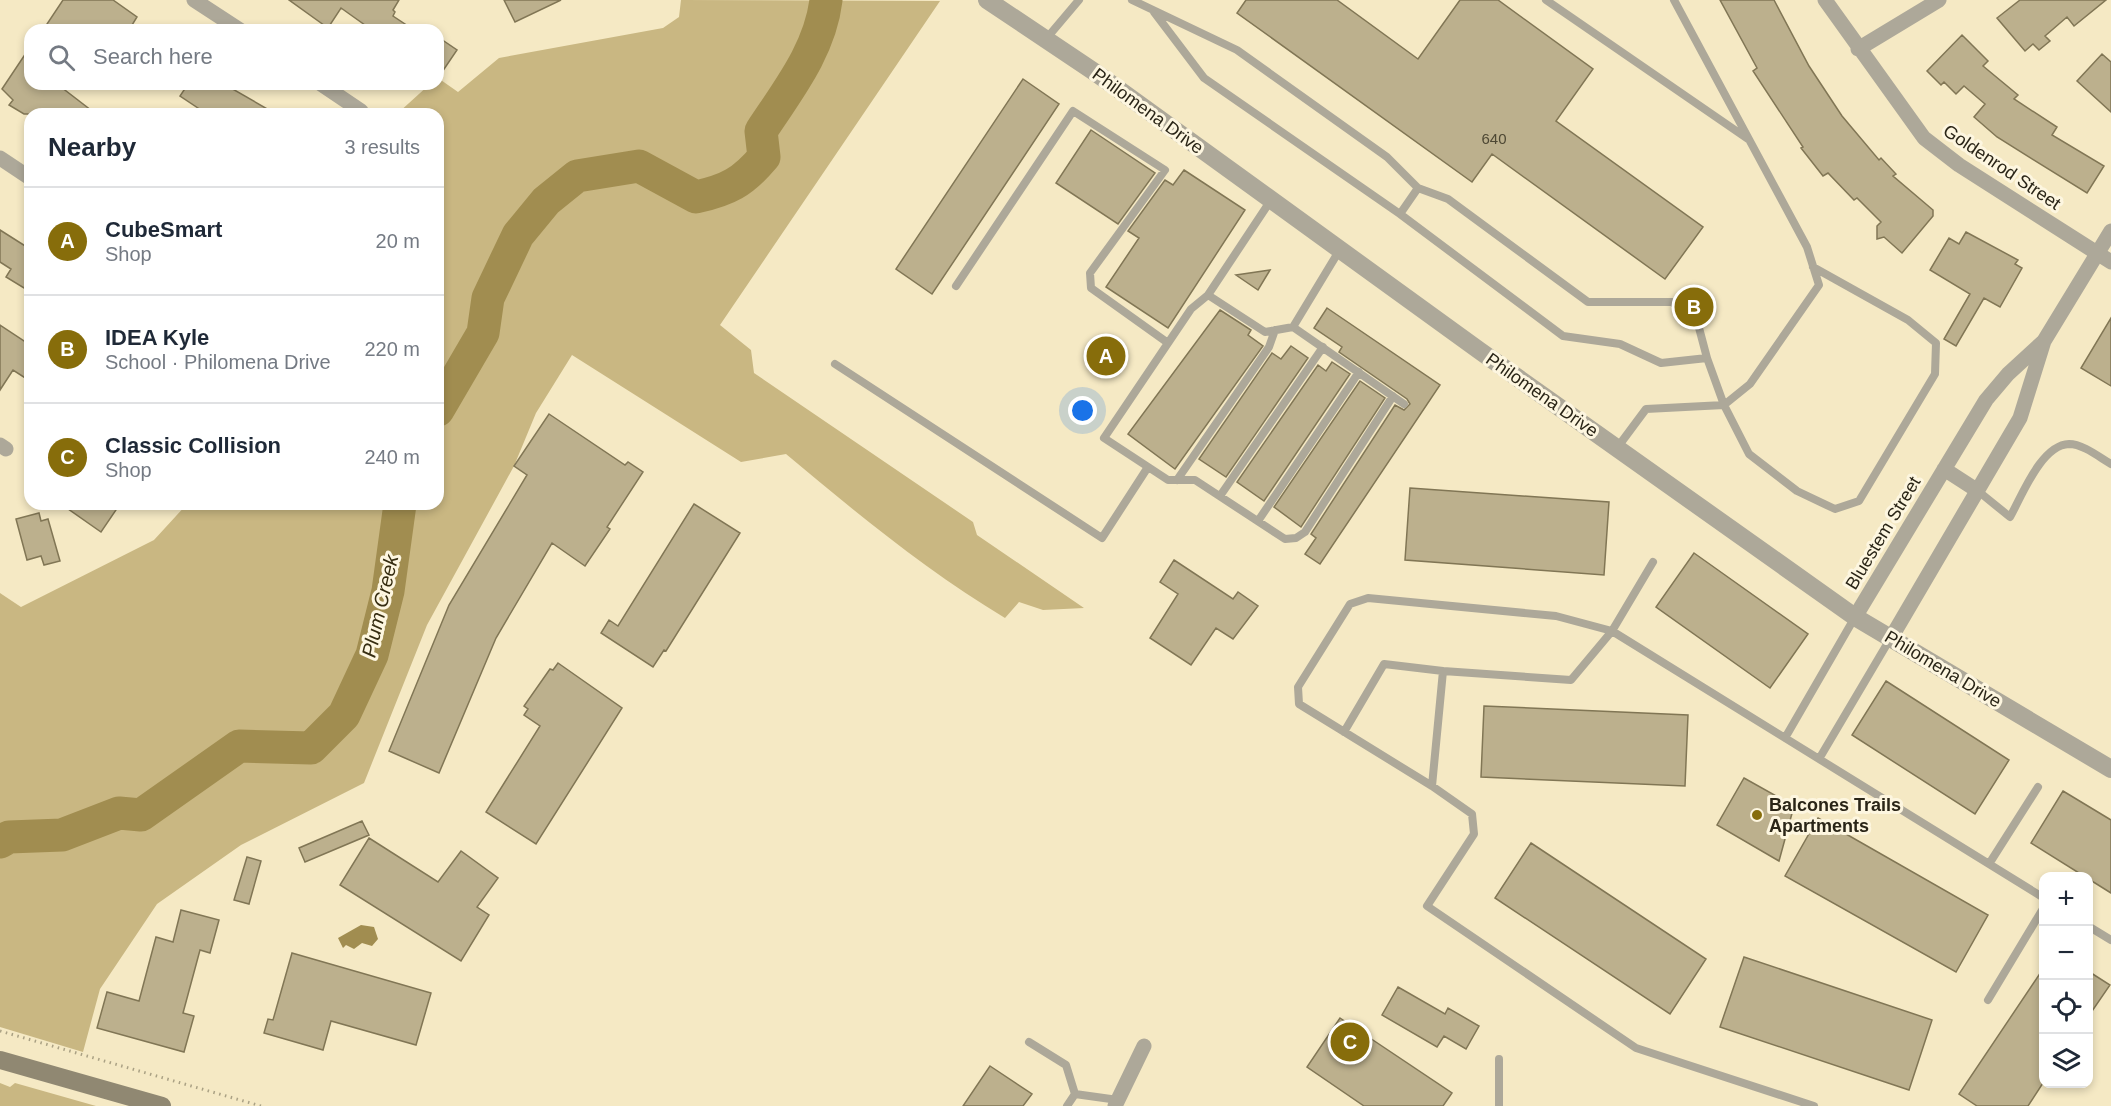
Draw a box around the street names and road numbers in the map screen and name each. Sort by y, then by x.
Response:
street label: Philomena Drive [1089,64,1207,158]
street label: Goldenrod Street [1940,120,2064,214]
street label: Philomena Drive [1482,349,1602,441]
street label: Bluestem Street [1841,473,1925,593]
street label: Philomena Drive [1881,626,2005,712]

